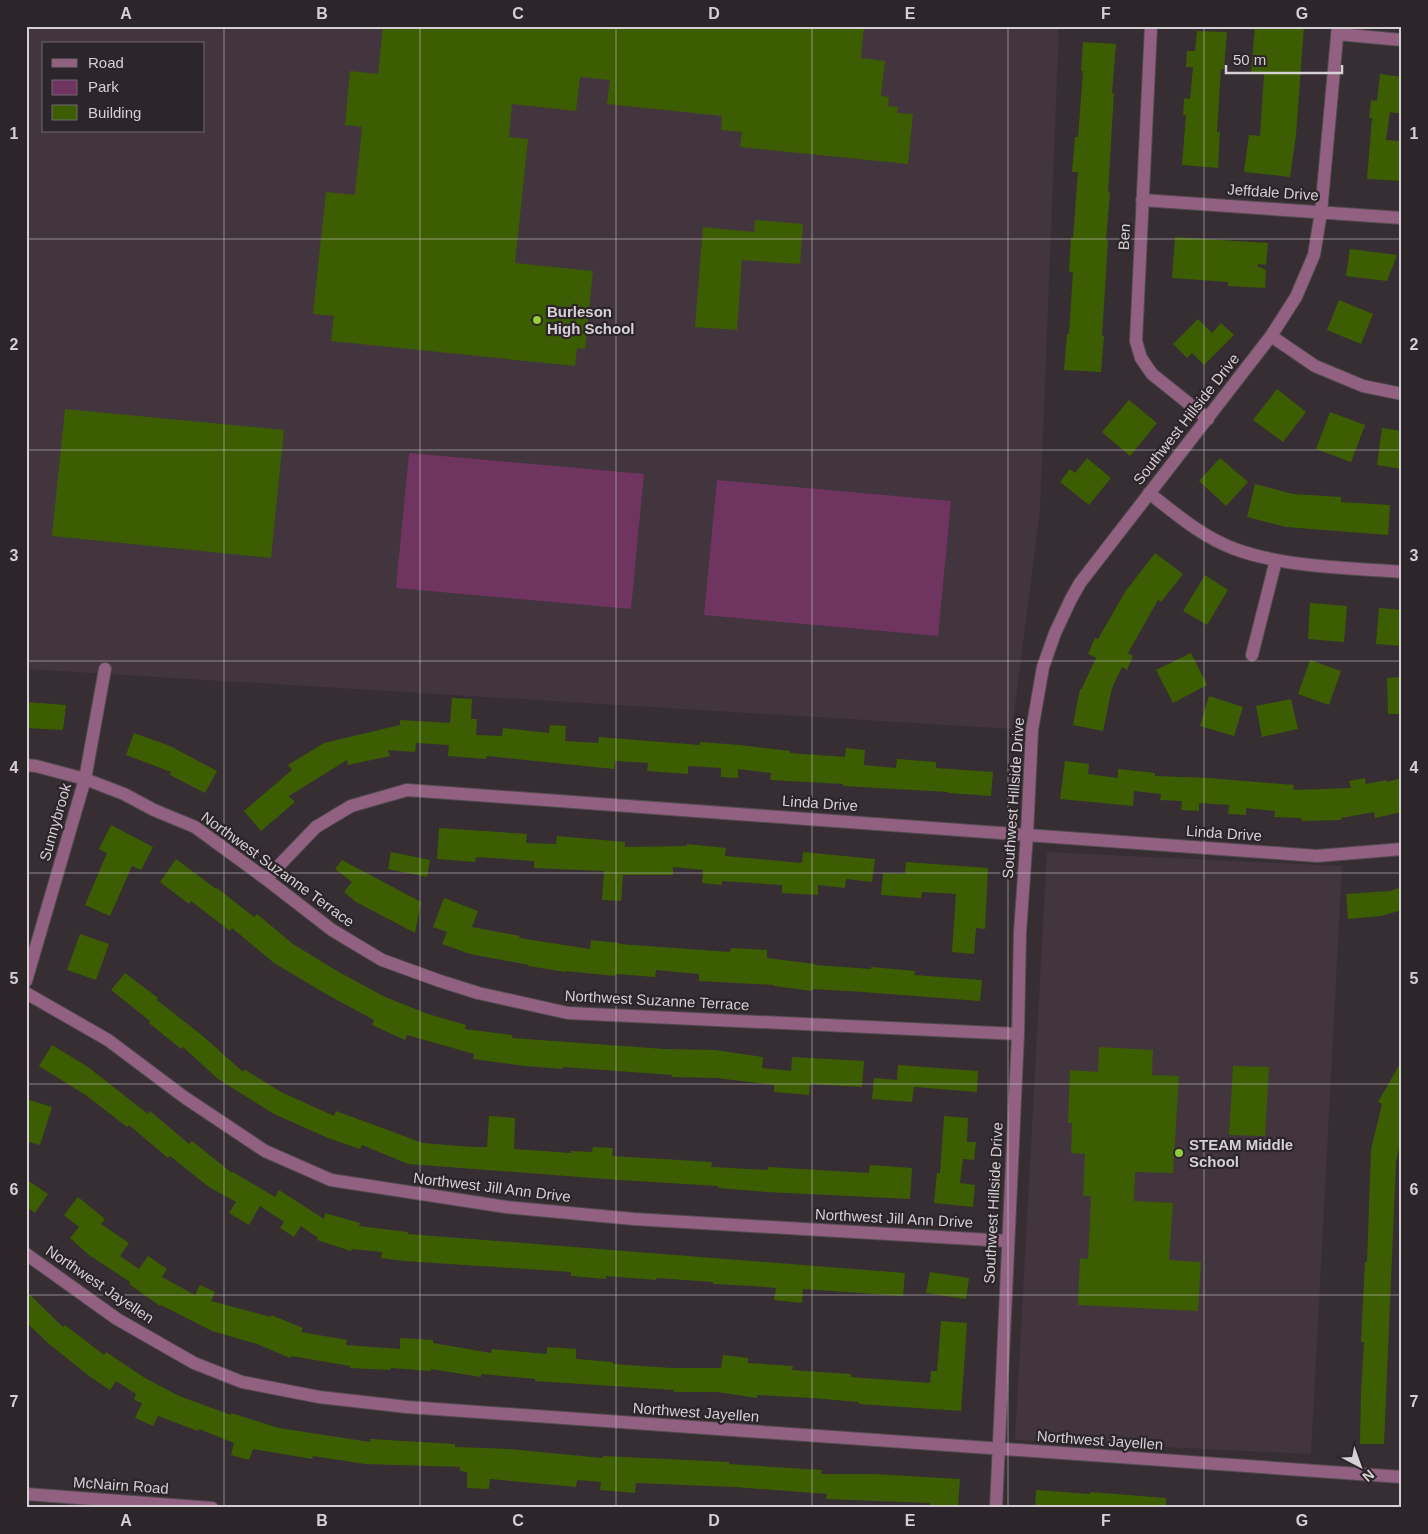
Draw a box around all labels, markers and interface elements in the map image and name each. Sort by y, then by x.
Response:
text: A [120,5,132,22]
text: B [316,5,328,22]
text: C [512,5,524,22]
text: D [708,5,720,22]
text: E [905,5,916,22]
text: F [1101,5,1111,22]
text: G [1296,5,1308,22]
legend [42,42,205,132]
scale bar [1226,42,1342,74]
text: 50 m [1233,51,1266,68]
text: Road [88,54,124,71]
text: Park [88,78,119,95]
text: Building [88,104,141,121]
text: 1 [10,125,19,142]
text: 1 [1410,125,1419,142]
street label: Jeffdale Drive [1227,180,1319,204]
street label: Ben [1115,223,1133,251]
place label: Burleson High School [547,303,635,337]
marker: Burleson High School [531,314,543,326]
text: 2 [10,336,19,353]
text: 2 [1410,336,1419,353]
street label: Southwest Hillside Drive [1130,350,1242,488]
text: 3 [10,547,19,564]
text: 3 [1410,547,1419,564]
street label: Southwest Hillside Drive [999,717,1027,879]
text: 4 [10,759,19,776]
text: 4 [1410,759,1419,776]
street label: Sunnybrook [36,781,74,863]
street label: Linda Drive [782,792,858,814]
street label: Northwest Suzanne Terrace [198,808,358,930]
street label: Linda Drive [1186,822,1262,844]
text: 5 [10,970,19,987]
text: 5 [1410,970,1419,987]
street label: Northwest Suzanne Terrace [564,987,750,1013]
street label: Southwest Hillside Drive [980,1122,1006,1284]
place label: STEAM Middle School [1189,1136,1293,1170]
marker: STEAM Middle School [1173,1147,1185,1159]
street label: Northwest Jill Ann Drive [412,1169,572,1205]
text: 6 [10,1181,19,1198]
text: 6 [1410,1181,1419,1198]
street label: Northwest Jill Ann Drive [814,1205,974,1231]
street label: Northwest Jayellen [43,1242,157,1326]
text: 7 [10,1393,19,1410]
text: 7 [1410,1393,1419,1410]
street label: Northwest Jayellen [632,1399,760,1425]
street label: Northwest Jayellen [1036,1427,1164,1453]
north arrow [1336,1442,1386,1492]
text: N [1359,1466,1378,1485]
street label: McNairn Road [73,1473,169,1497]
text: A [120,1512,132,1529]
text: B [316,1512,328,1529]
text: C [512,1512,524,1529]
text: D [708,1512,720,1529]
text: E [905,1512,916,1529]
text: F [1101,1512,1111,1529]
text: G [1296,1512,1308,1529]

